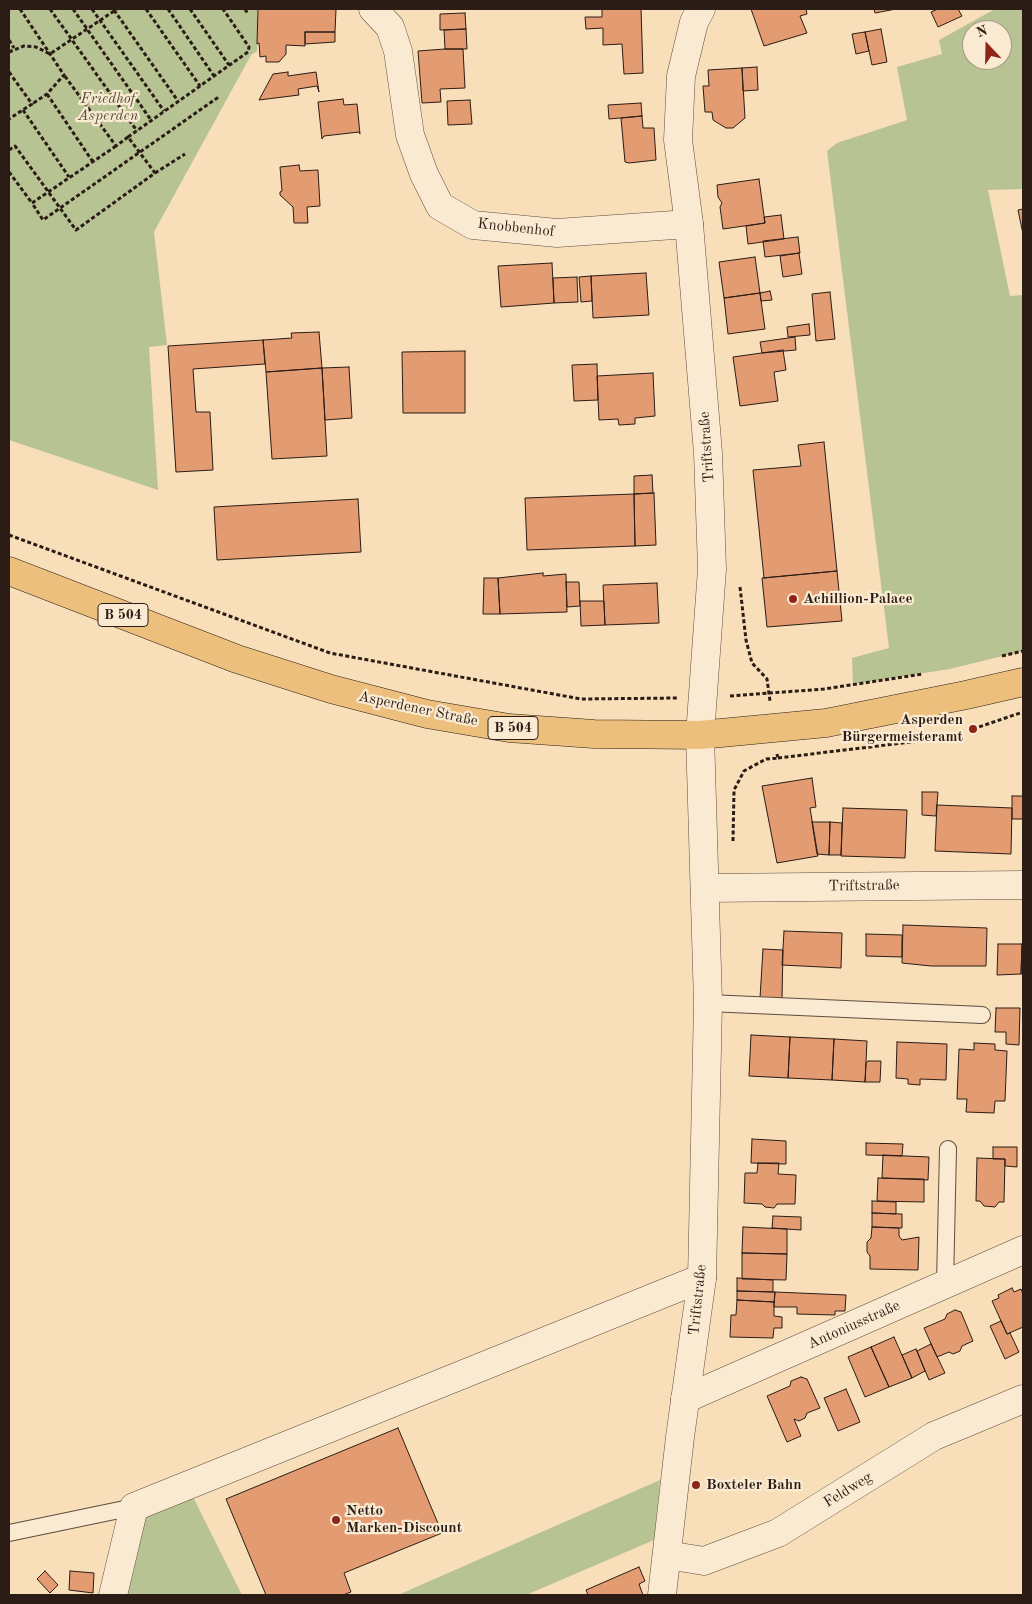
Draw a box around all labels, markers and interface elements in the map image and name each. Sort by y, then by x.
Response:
north arrow [962,20,1012,70]
text: N [974,23,989,40]
park label: Friedhof Asperden [78,90,138,125]
street label: Knobbenhof [476,215,556,241]
street label: Triftstraße [696,411,718,483]
place label: Achillion-Palace [803,590,913,608]
marker: Achillion-Palace [787,593,799,605]
road number: B 504 [98,604,148,626]
street label: Asperdener Straße [357,688,479,730]
place label: Asperden Bürgermeisteramt [842,711,963,746]
road number: B 504 [488,716,538,740]
marker: Asperden Bürgermeisteramt [967,723,979,735]
street label: Triftstraße [828,876,900,896]
street label: Triftstraße [685,1264,711,1336]
street label: Antoniusstraße [805,1297,903,1353]
street label: Feldweg [820,1468,876,1512]
place label: Boxteler Bahn [706,1476,801,1494]
marker: Boxteler Bahn [690,1479,702,1491]
place label: Netto Marken-Discount [346,1502,462,1537]
marker: Netto Marken-Discount [330,1514,342,1526]

